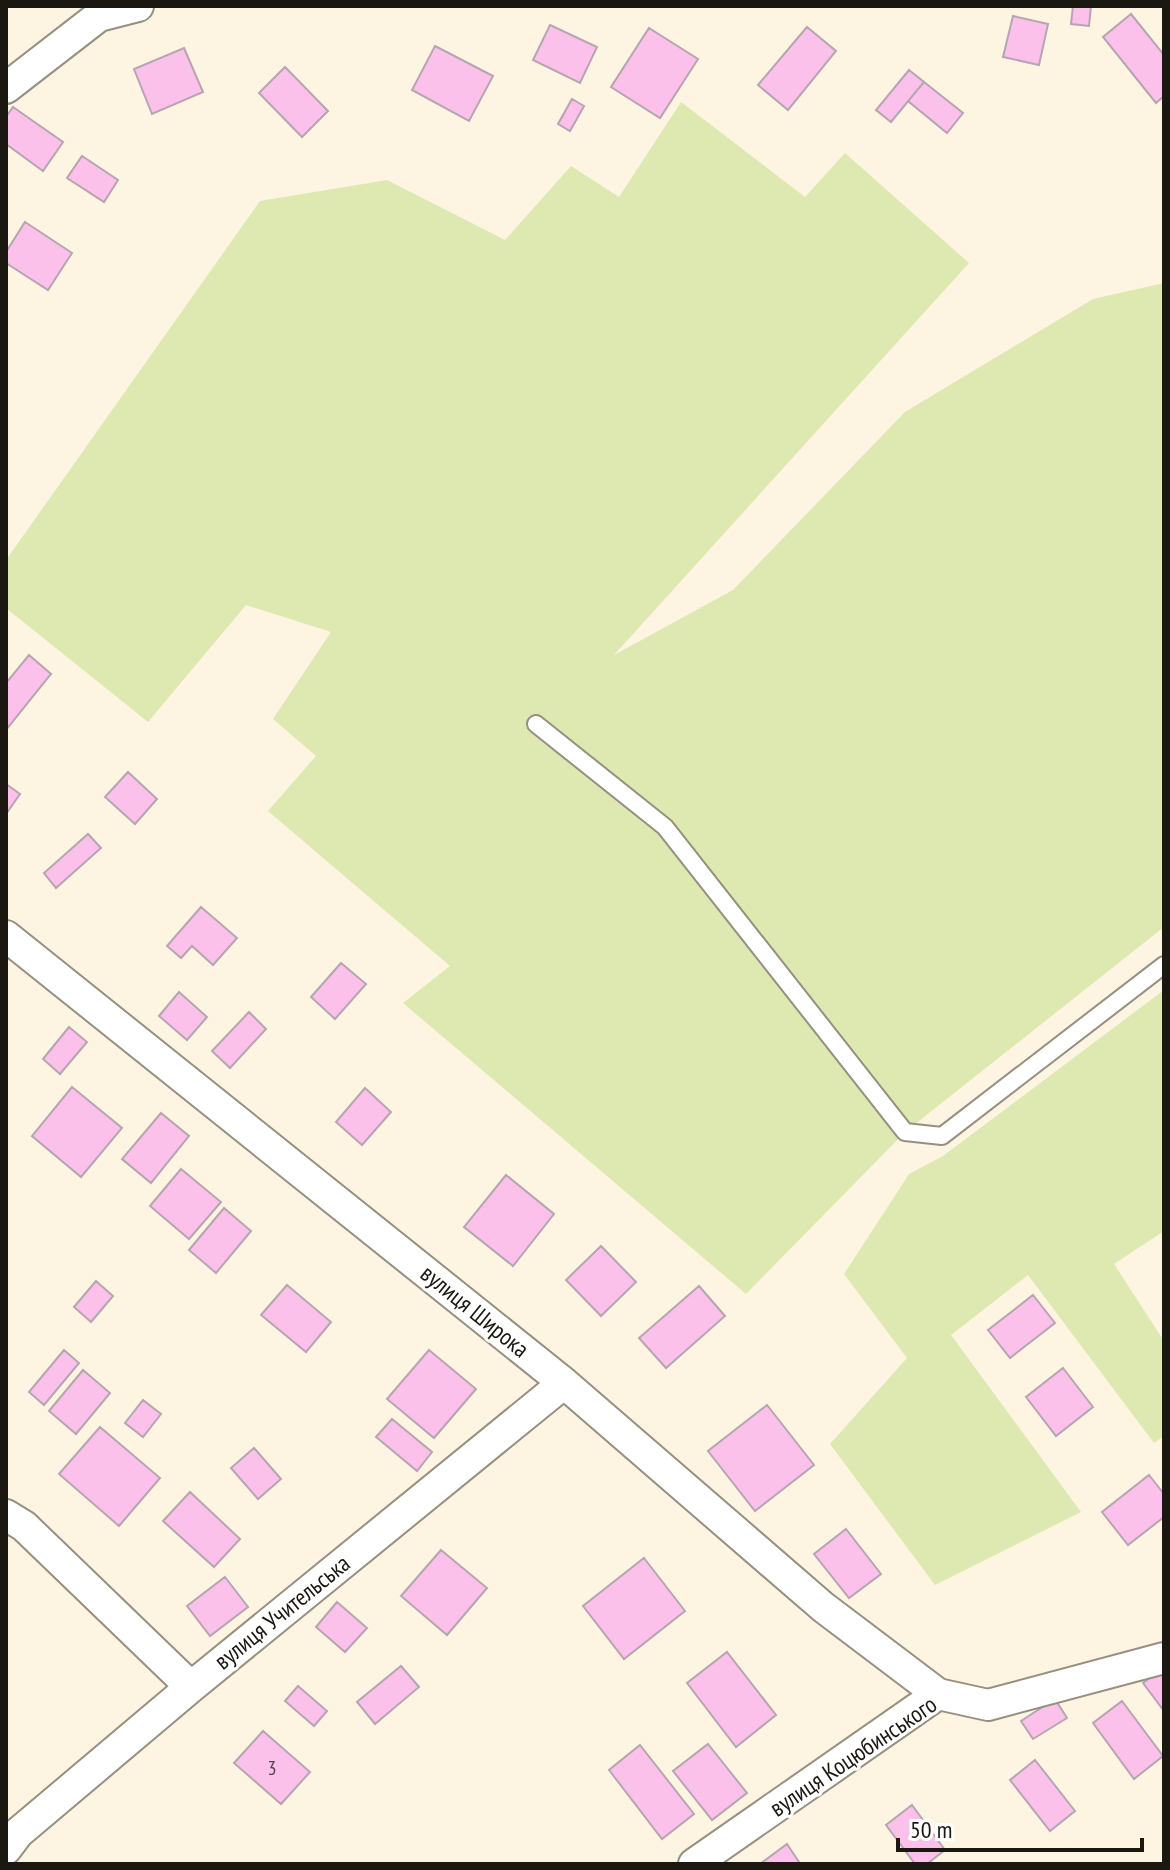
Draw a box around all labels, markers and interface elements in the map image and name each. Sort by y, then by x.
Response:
street label: вулиця Широка [414,1258,536,1364]
street label: вулиця Учительська [208,1548,356,1676]
street label: вулиця Коцюбинського [764,1689,942,1823]
house number: 3 [268,1755,277,1781]
scale bar [898,1802,1142,1852]
text: 50 m [910,1814,952,1845]

